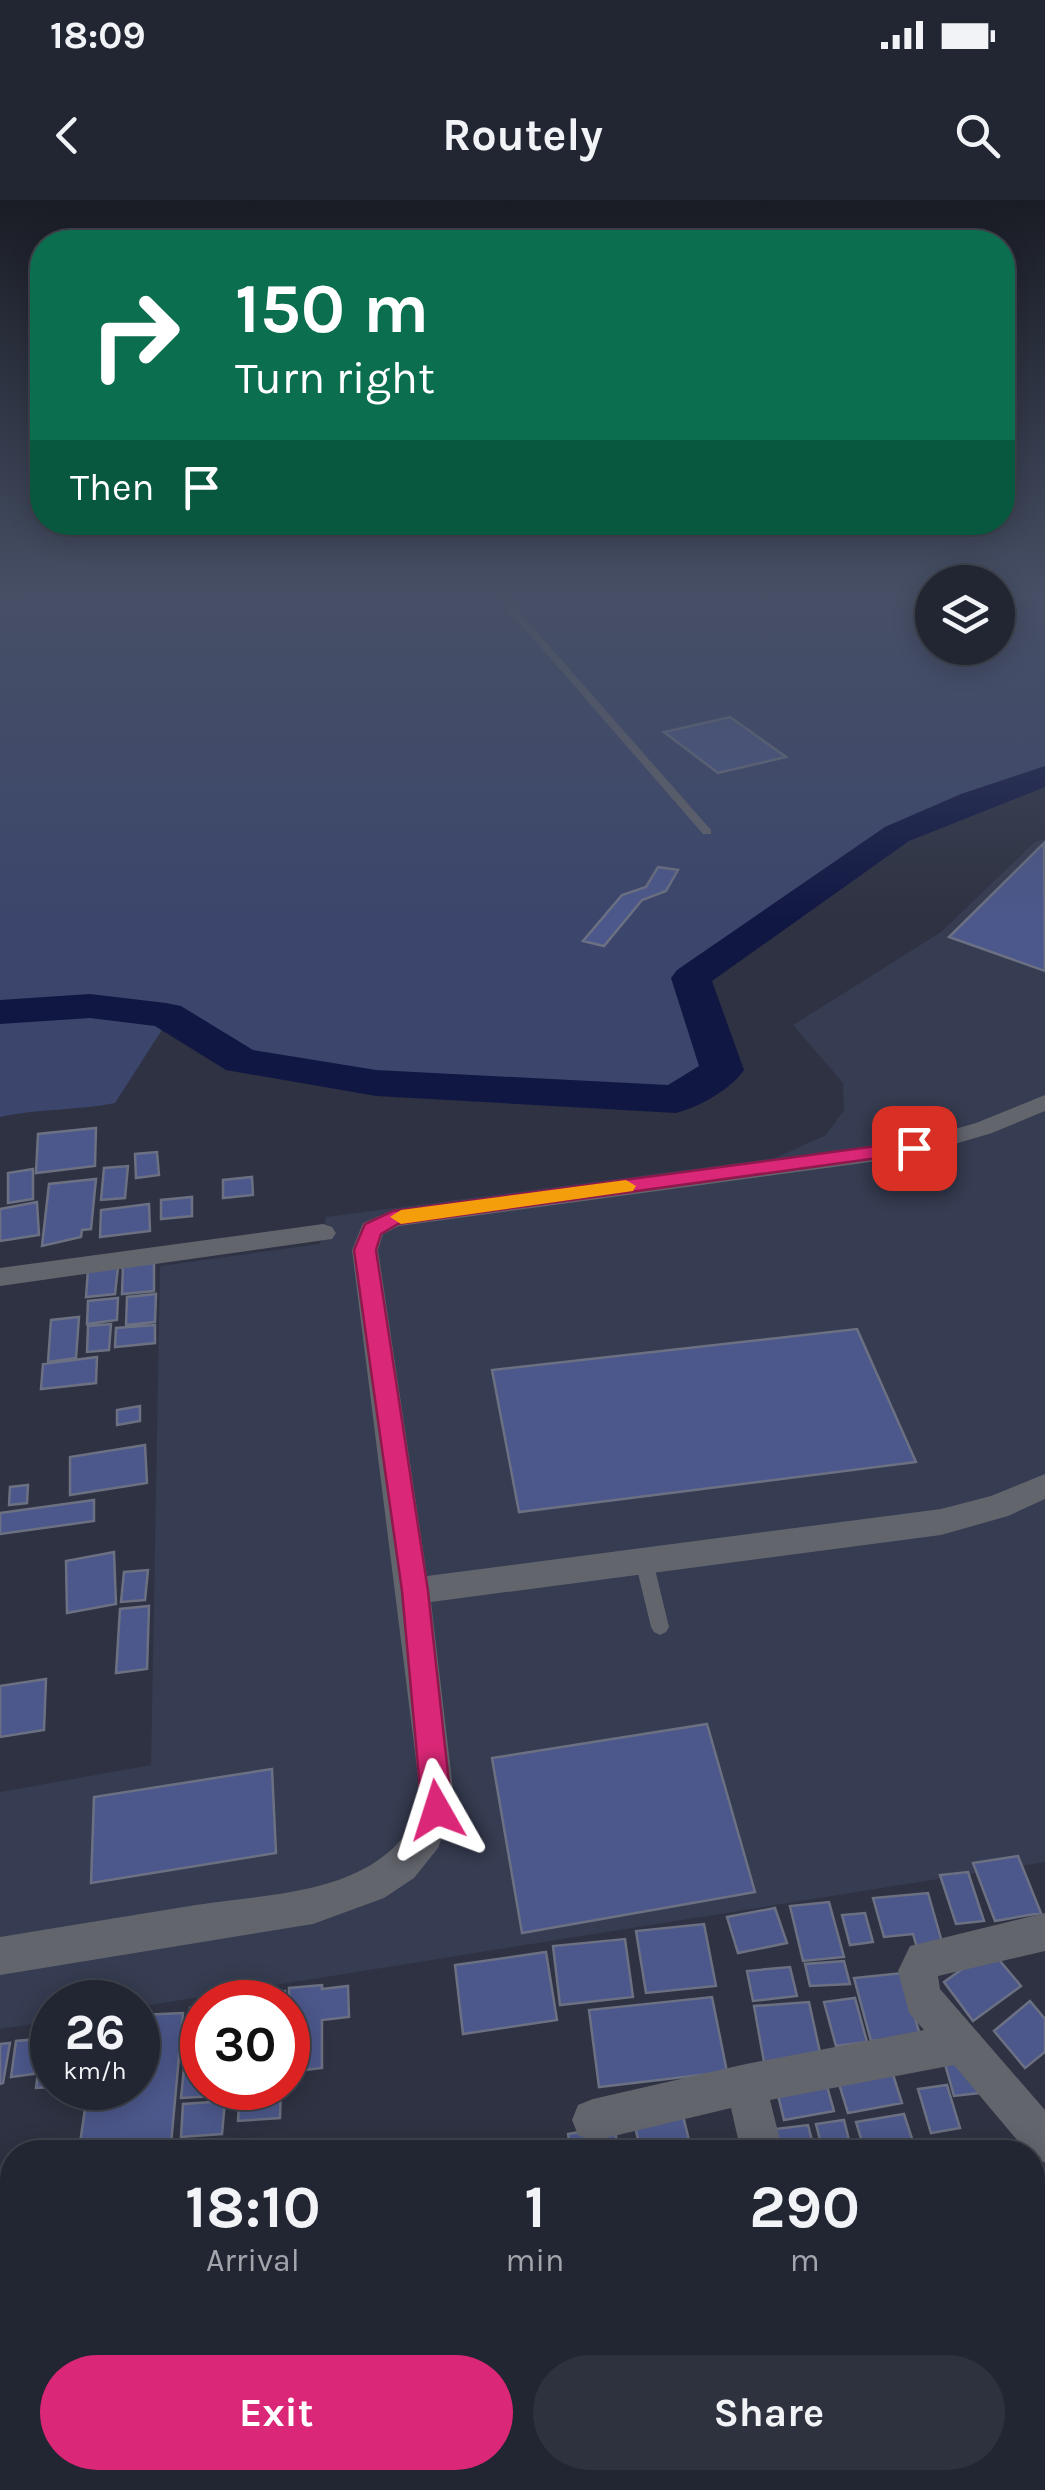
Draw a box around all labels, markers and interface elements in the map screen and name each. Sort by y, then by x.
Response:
text: 18:09 [50,13,146,58]
icon: back [40,108,95,163]
icon: search [950,108,1005,163]
text: Routely [442,109,603,161]
text: 150 m [235,268,429,350]
icon: right [70,270,200,400]
text: Turn right [235,352,435,404]
icon: arrive [174,460,229,515]
text: Then [70,465,154,510]
map controls [915,565,1015,665]
button: layers [915,565,1015,665]
pin [872,1106,957,1191]
icon: arrive [887,1121,942,1176]
position arrow [385,1758,489,1862]
speed limit sign: 30 [180,1980,310,2110]
text: 26 [65,2003,125,2062]
text: km/h [63,2056,127,2085]
text: 18:10 [185,2172,321,2242]
text: 1 [524,2172,546,2242]
text: 290 [749,2172,860,2242]
text: Arrival [206,2242,300,2279]
text: min [506,2242,564,2279]
text: m [790,2242,820,2279]
button: Exit [40,2355,513,2470]
button: Share [533,2355,1005,2470]

